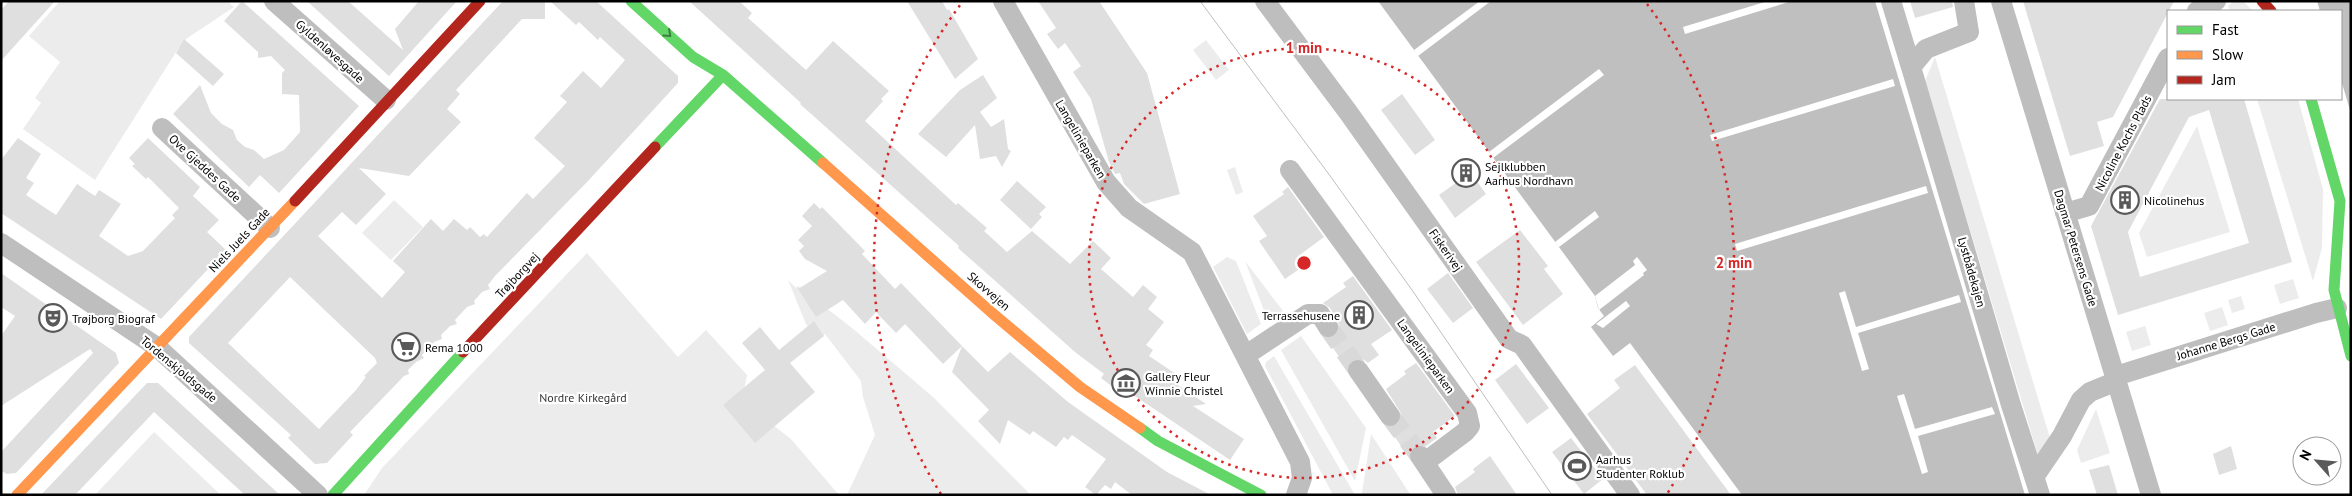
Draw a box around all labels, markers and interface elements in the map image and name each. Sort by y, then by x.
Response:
legend [2167,10,2342,100]
street label: Gyldenløvesgade [293,16,367,86]
text: Fast [2212,20,2239,39]
one-way arrow [662,28,671,37]
text: 1 min [1286,38,1322,57]
text: Slow [2212,45,2243,64]
text: Jam [2211,70,2236,89]
street label: Nicoline Kochs Plads [2091,92,2155,194]
street label: Langelinieparken [1052,97,1110,181]
street label: Ove Gjeddes Gade [166,131,244,205]
building icon: Sejlklubben Aarhus Nordhavn [1451,158,1481,188]
place label: Sejlklubben Aarhus Nordhavn [1485,159,1573,188]
building icon: Nicolinehus [2110,185,2140,215]
street label: Dagmar Petersens Gade [2051,188,2101,308]
place label: Nicolinehus [2144,193,2204,208]
street label: Niels Juels Gade [205,205,273,275]
street label: Fiskerivej [1426,226,1466,274]
street label: Lystbådekajen [1955,235,1989,309]
street label: Trøjborgvej [492,249,542,301]
text: 2 min [1716,253,1752,272]
centre of rings [1295,254,1313,272]
street label: Skovvejen [965,268,1013,314]
building icon: Terrassehusene [1344,300,1374,330]
theatre icon: Trøjborg Biograf [38,303,68,333]
place label: Terrassehusene [1262,308,1340,323]
place label: Trøjborg Biograf [72,311,156,326]
street label: Langelinieparken [1394,316,1458,396]
street label: Johanne Bergs Gade [2174,319,2277,363]
supermarket icon: Rema 1000 [391,332,421,362]
street label: Tordenskjoldsgade [138,333,220,405]
place label: Rema 1000 [425,340,483,355]
museum icon: Gallery Fleur Winnie Christel [1111,368,1141,398]
place label: Gallery Fleur Winnie Christel [1145,369,1224,398]
park label: Nordre Kirkegård [539,390,627,405]
north arrow [2292,436,2342,486]
text: N [2295,447,2316,463]
sports icon: Aarhus Studenter Roklub [1562,451,1592,481]
place label: Aarhus Studenter Roklub [1596,452,1685,481]

